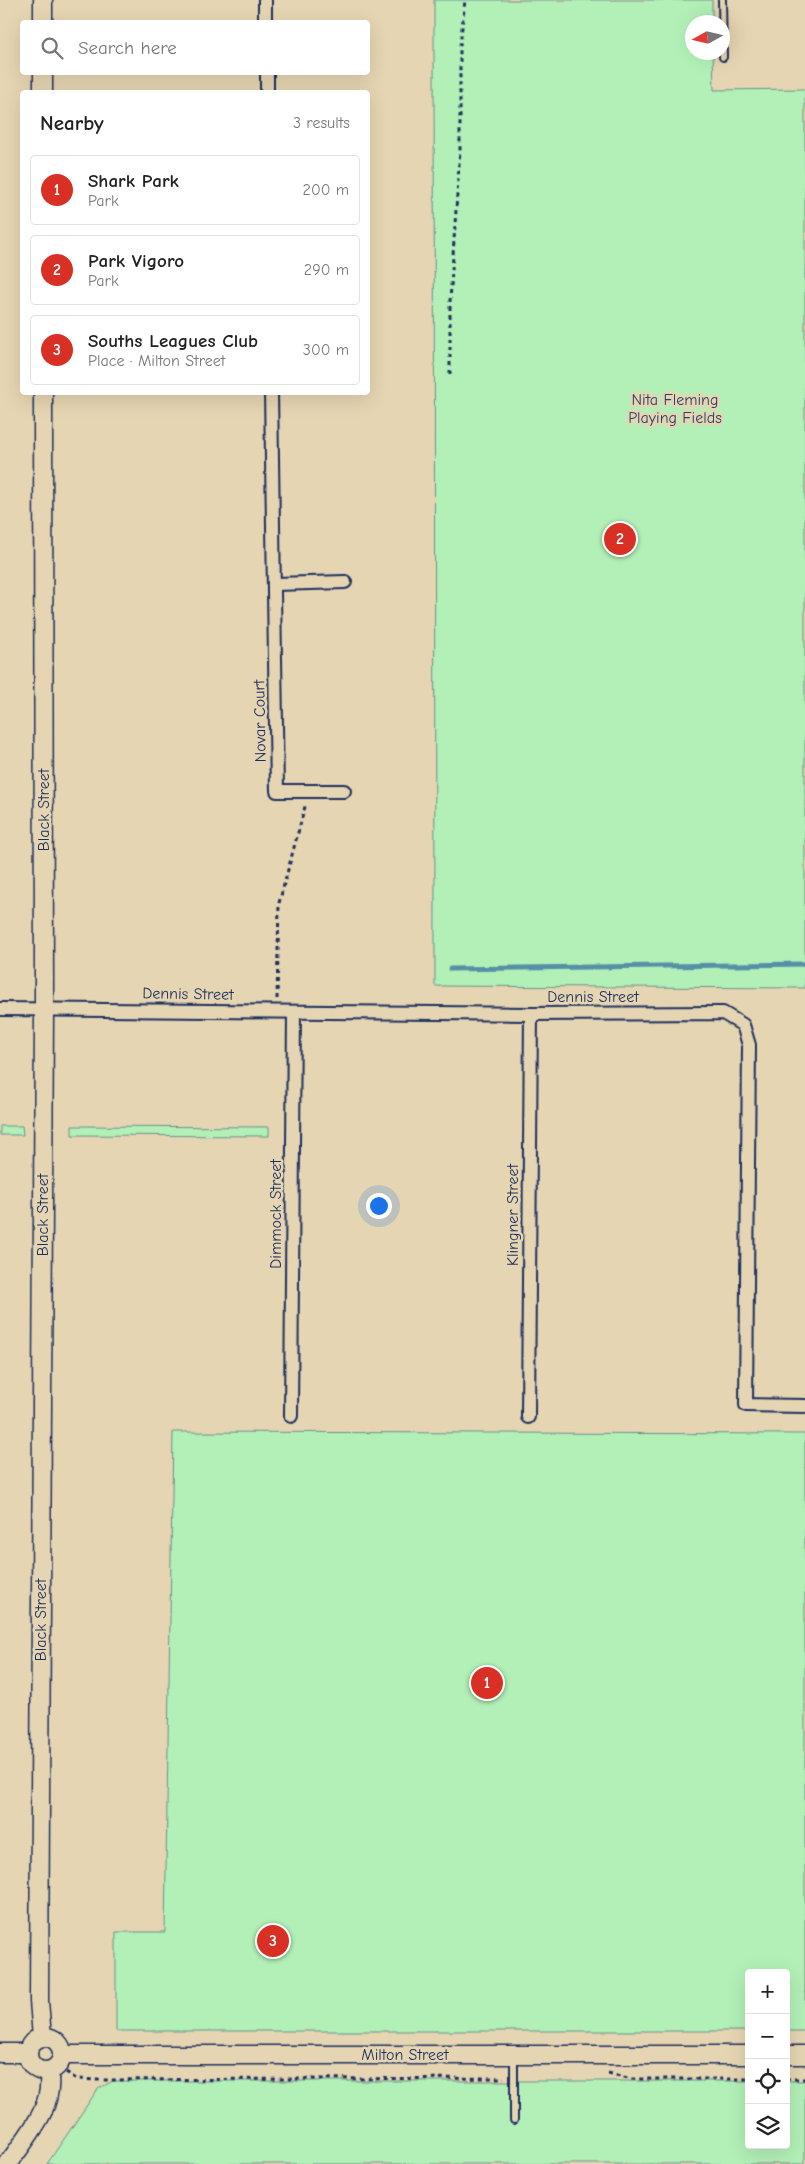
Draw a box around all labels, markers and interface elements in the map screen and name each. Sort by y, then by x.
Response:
north arrow [685,15,730,60]
search box [20,20,370,75]
icon: search [38,34,66,62]
text: Search here [78,37,177,59]
text: Nearby [40,111,104,135]
text: 3 results [293,114,350,132]
text: Shark Park [88,170,179,192]
text: 1 [54,181,60,199]
text: 200 m [303,181,349,199]
text: Park [88,192,119,210]
text: Park Vigoro [88,250,184,272]
text: 2 [53,261,61,279]
text: 290 m [304,261,349,279]
text: Park [88,272,119,290]
text: Souths Leagues Club [88,330,258,352]
text: 3 [53,341,61,359]
text: 300 m [303,341,349,359]
text: Place · Milton Street [88,352,225,370]
park label: Nita Fleming Playing Fields [628,391,722,427]
pin: 2 [604,520,636,558]
street label: Novar Court [250,679,270,762]
street label: Black Street [35,768,53,851]
street label: Dennis Street [142,984,234,1004]
street label: Dennis Street [547,988,639,1006]
street label: Dimmock Street [267,1159,285,1269]
street label: Klingner Street [504,1164,522,1266]
street label: Black Street [34,1173,52,1256]
your location [366,1193,392,1219]
street label: Black Street [32,1578,50,1661]
pin: 1 [471,1664,503,1702]
pin: 3 [257,1922,289,1960]
map controls [745,1969,790,2149]
button: + [745,1969,790,2014]
button: − [745,2014,790,2059]
street label: Milton Street [361,2046,449,2064]
button: locate [745,2059,790,2104]
button: layers [745,2104,790,2149]

